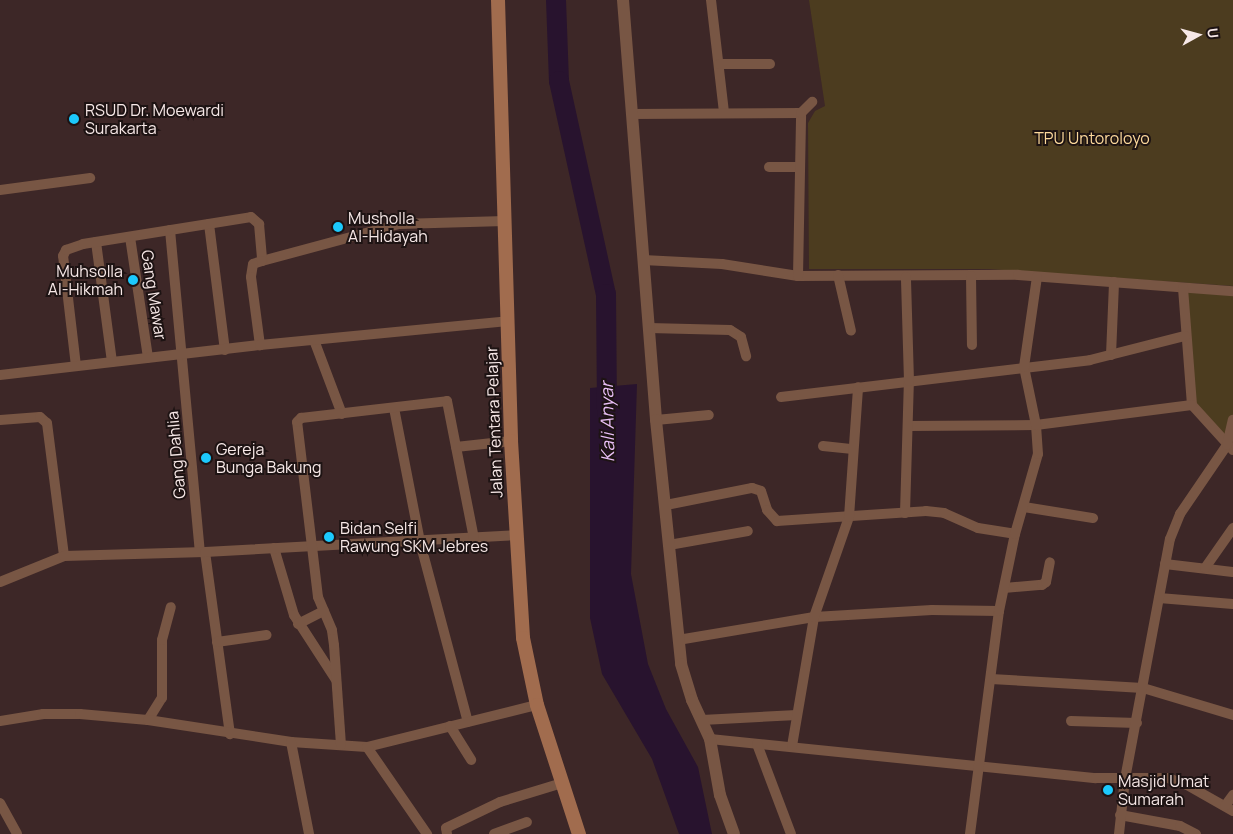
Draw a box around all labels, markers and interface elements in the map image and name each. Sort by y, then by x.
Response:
north arrow [1173,10,1223,60]
text: U [1203,27,1223,39]
place label: RSUD Dr. Moewardi Surakarta [85,100,224,138]
marker: RSUD Dr. Moewardi Surakarta [67,112,81,126]
park label: TPU Untoroloyo [1034,128,1150,148]
place label: Musholla Al-Hidayah [348,208,428,246]
marker: Musholla Al-Hidayah [332,221,344,233]
street label: Gang Mawar [137,249,171,341]
place label: Muhsolla Al-Hikmah [48,261,123,299]
marker: Muhsolla Al-Hikmah [127,274,139,286]
street label: Jalan Tentara Pelajar [482,346,506,498]
water label: Kali Anyar [596,382,618,462]
street label: Gang Dahlia [163,410,189,500]
place label: Gereja Bunga Bakung [216,439,321,477]
marker: Gereja Bunga Bakung [200,452,212,464]
place label: Bidan Selfi Rawung SKM Jebres [340,518,488,556]
marker: Bidan Selfi Rawung SKM Jebres [322,530,336,544]
place label: Masjid Umat Sumarah [1118,771,1209,809]
marker: Masjid Umat Sumarah [1102,784,1114,796]

